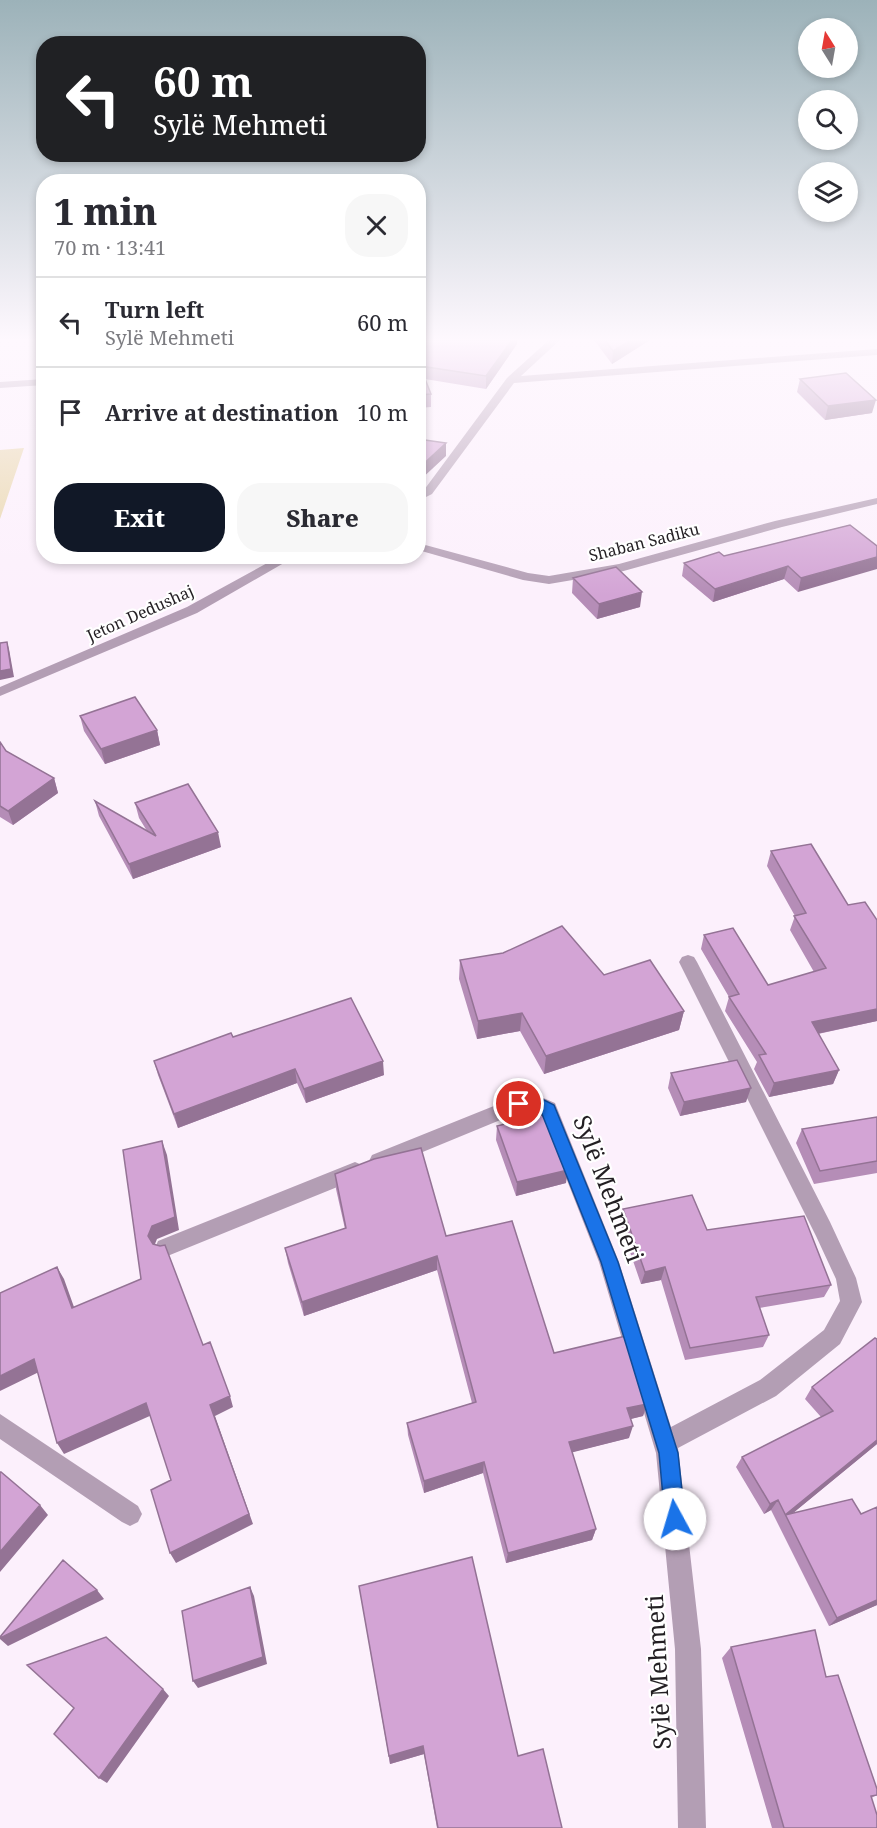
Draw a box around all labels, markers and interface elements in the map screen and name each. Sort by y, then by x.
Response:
north arrow [798,18,858,78]
map controls [798,18,858,222]
text: 60 m [153,52,253,109]
icon: left [54,60,132,138]
button: search [798,90,858,150]
text: Sylë Mehmeti [153,106,327,143]
button: layers [798,162,858,222]
text: 1 min [54,187,157,236]
button: close [345,194,408,257]
text: 70 m · 13:41 [54,234,166,261]
text: Turn left [105,294,204,324]
icon: left [54,306,87,339]
text: 60 m [357,307,408,337]
text: Sylë Mehmeti [105,324,234,351]
icon: arrive [54,396,87,429]
text: Arrive at destination [105,397,339,427]
text: 10 m [357,397,408,427]
button: Exit [54,483,225,552]
button: Share [237,483,408,552]
street label: Shaban Sadiku [586,518,702,566]
street label: Jeton Dedushaj [82,580,197,647]
pin [493,1078,544,1129]
icon: arrive [502,1087,535,1120]
street label: Sylë Mehmeti [566,1110,653,1267]
position arrow [643,1487,707,1551]
street label: Sylë Mehmeti [637,1594,678,1750]

